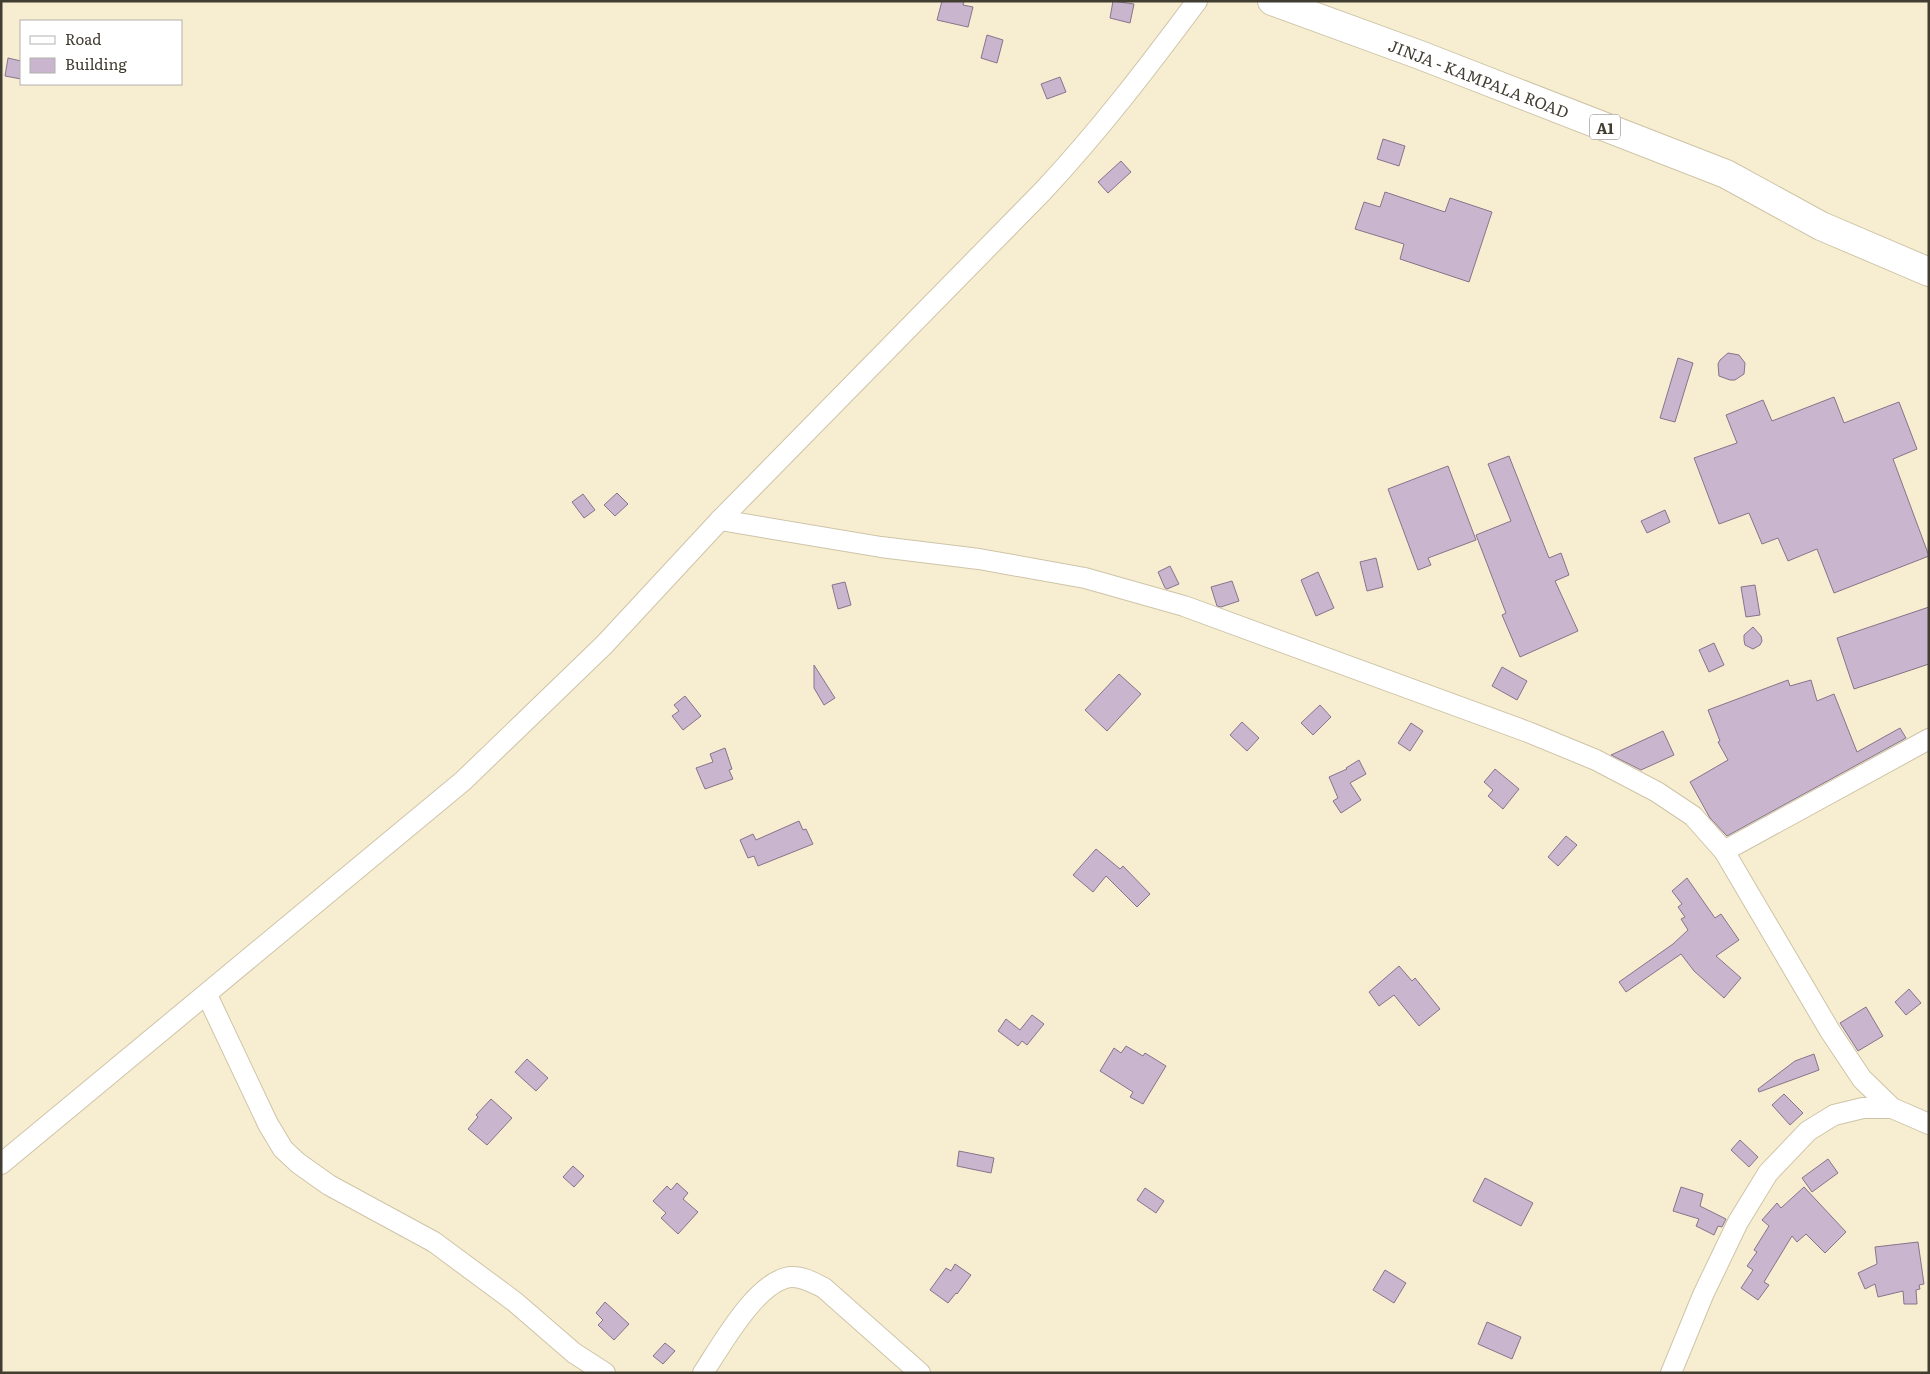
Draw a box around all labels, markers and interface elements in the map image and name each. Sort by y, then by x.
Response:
legend [20,20,182,85]
text: Road [65,27,101,50]
street label: JINJA - KAMPALA ROAD [1385,32,1573,124]
text: Building [65,52,127,75]
road number: A1 [1590,114,1620,140]

